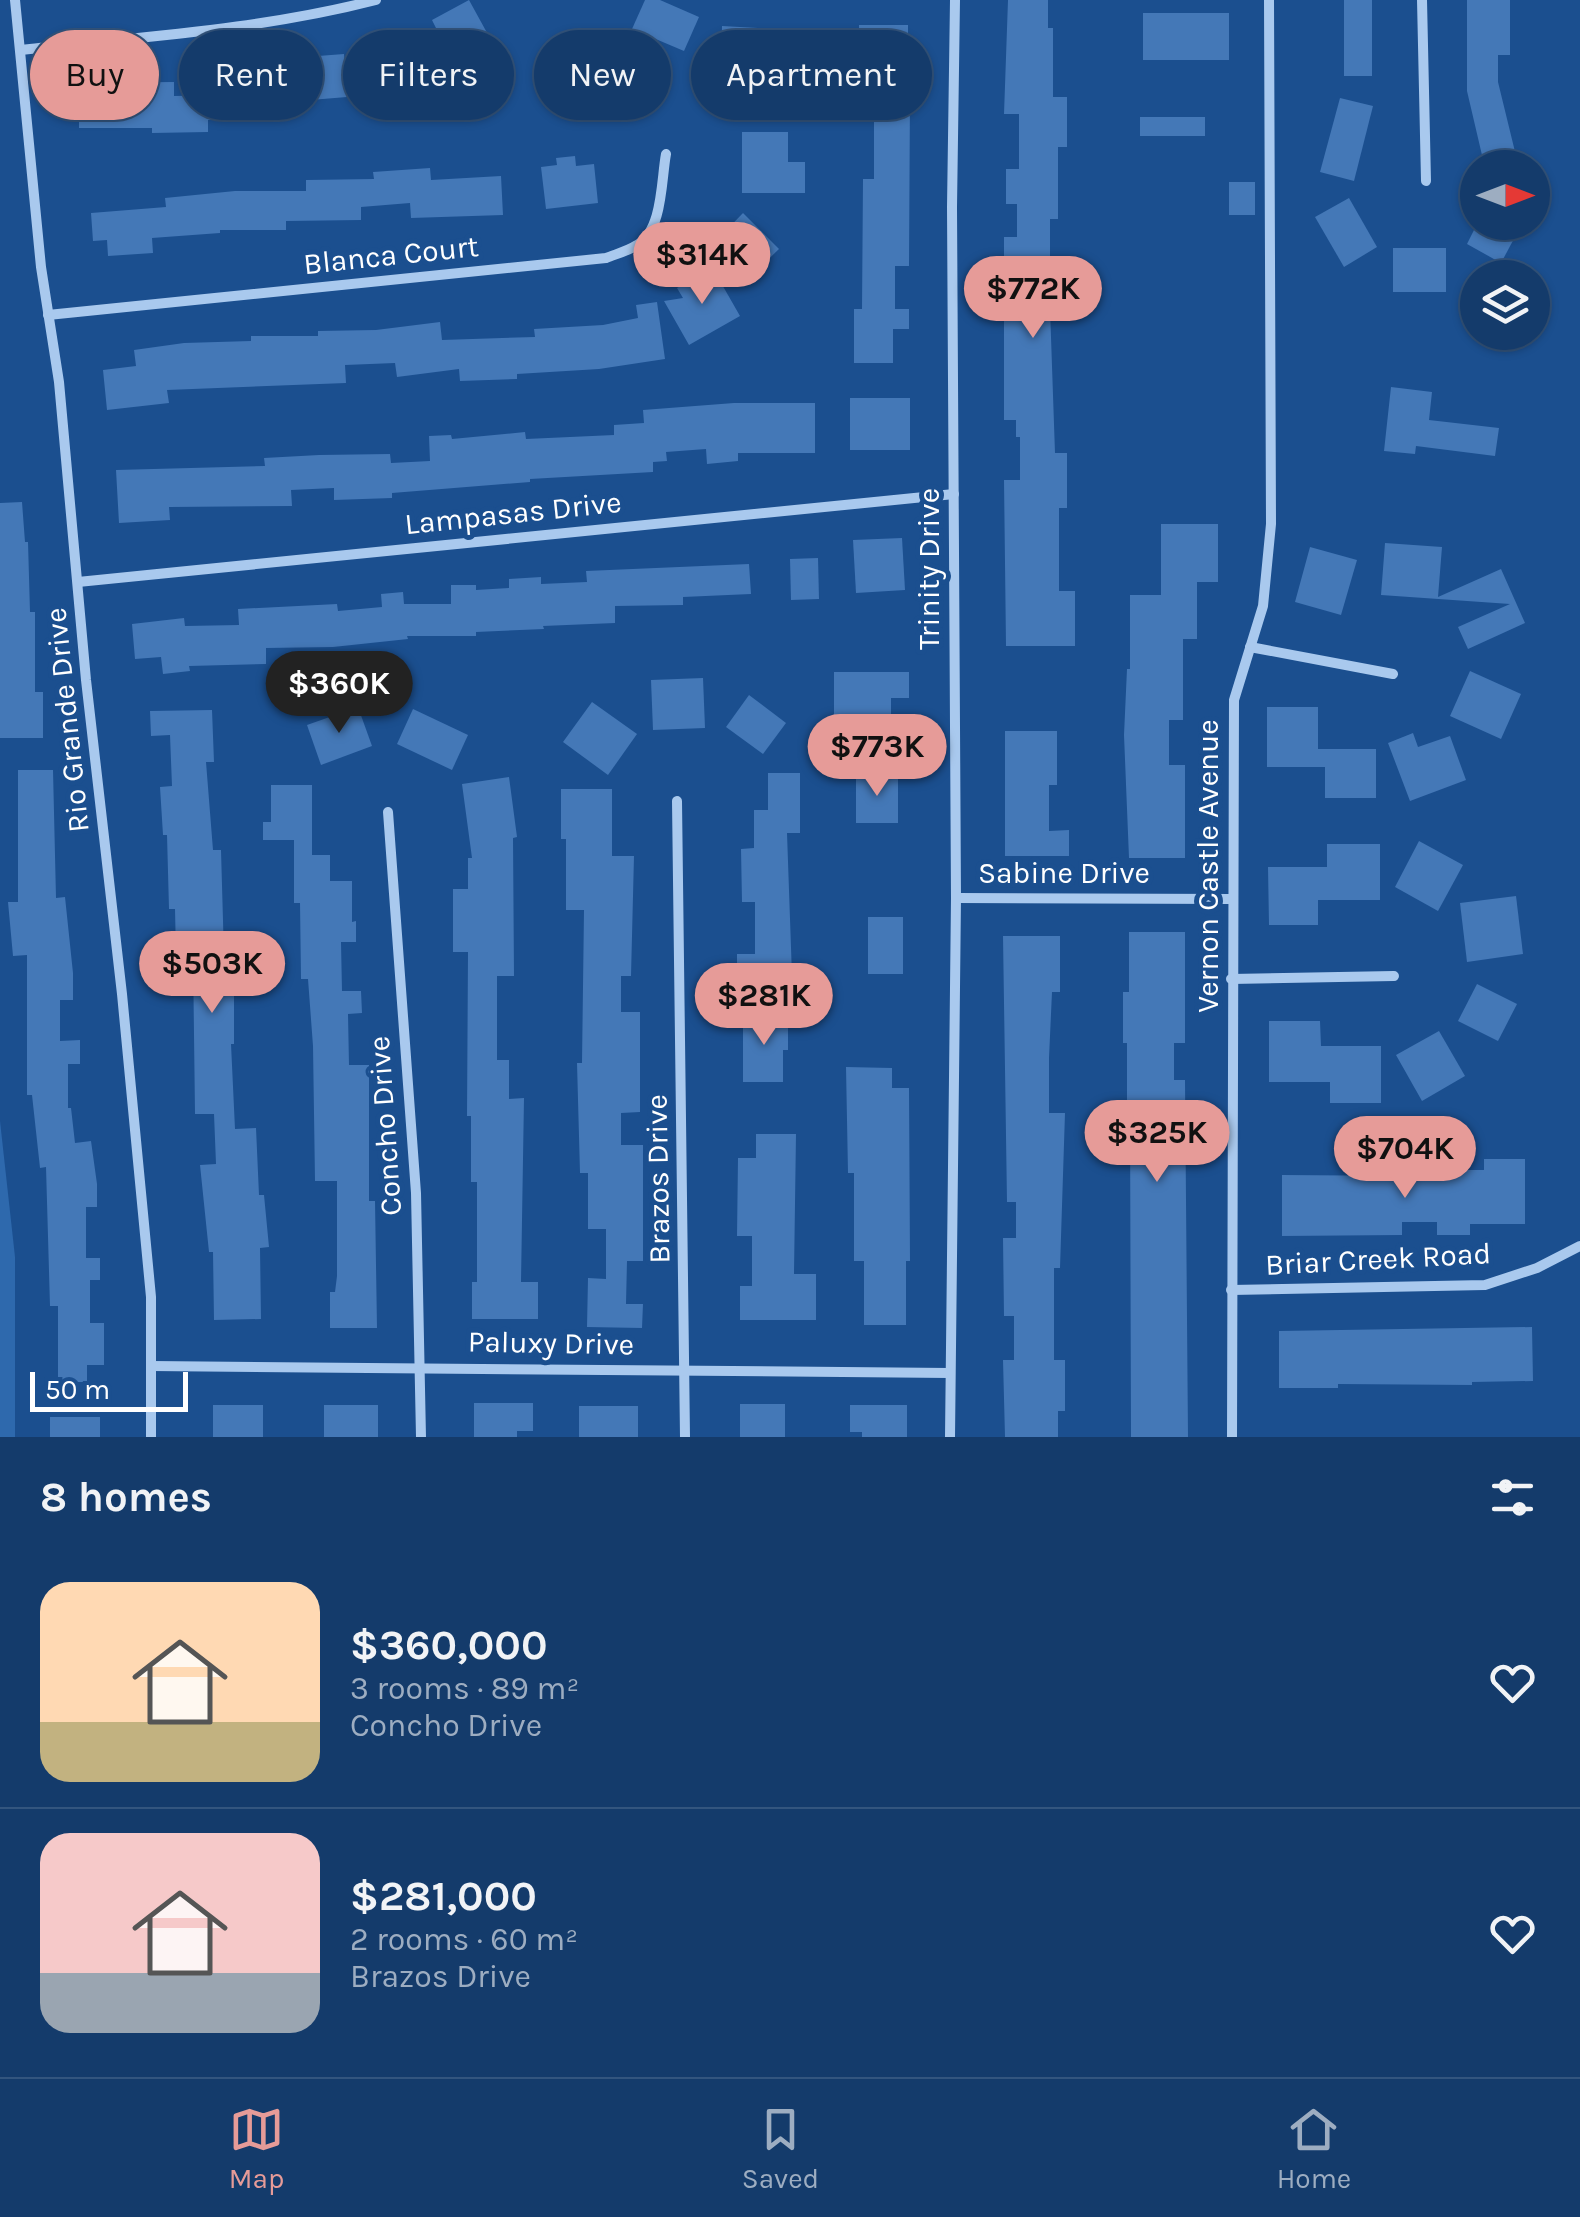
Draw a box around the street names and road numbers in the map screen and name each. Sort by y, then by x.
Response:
street label: Blanca Court [302,228,480,282]
street label: Lampasas Drive [403,484,623,542]
street label: Trinity Drive [911,488,947,650]
street label: Rio Grande Drive [37,606,97,834]
street label: Vernon Castle Avenue [1190,719,1226,1013]
street label: Sabine Drive [978,855,1150,891]
street label: Concho Drive [361,1035,409,1217]
street label: Brazos Drive [639,1094,677,1264]
street label: Briar Creek Road [1264,1235,1492,1283]
street label: Paluxy Drive [468,1324,634,1362]

